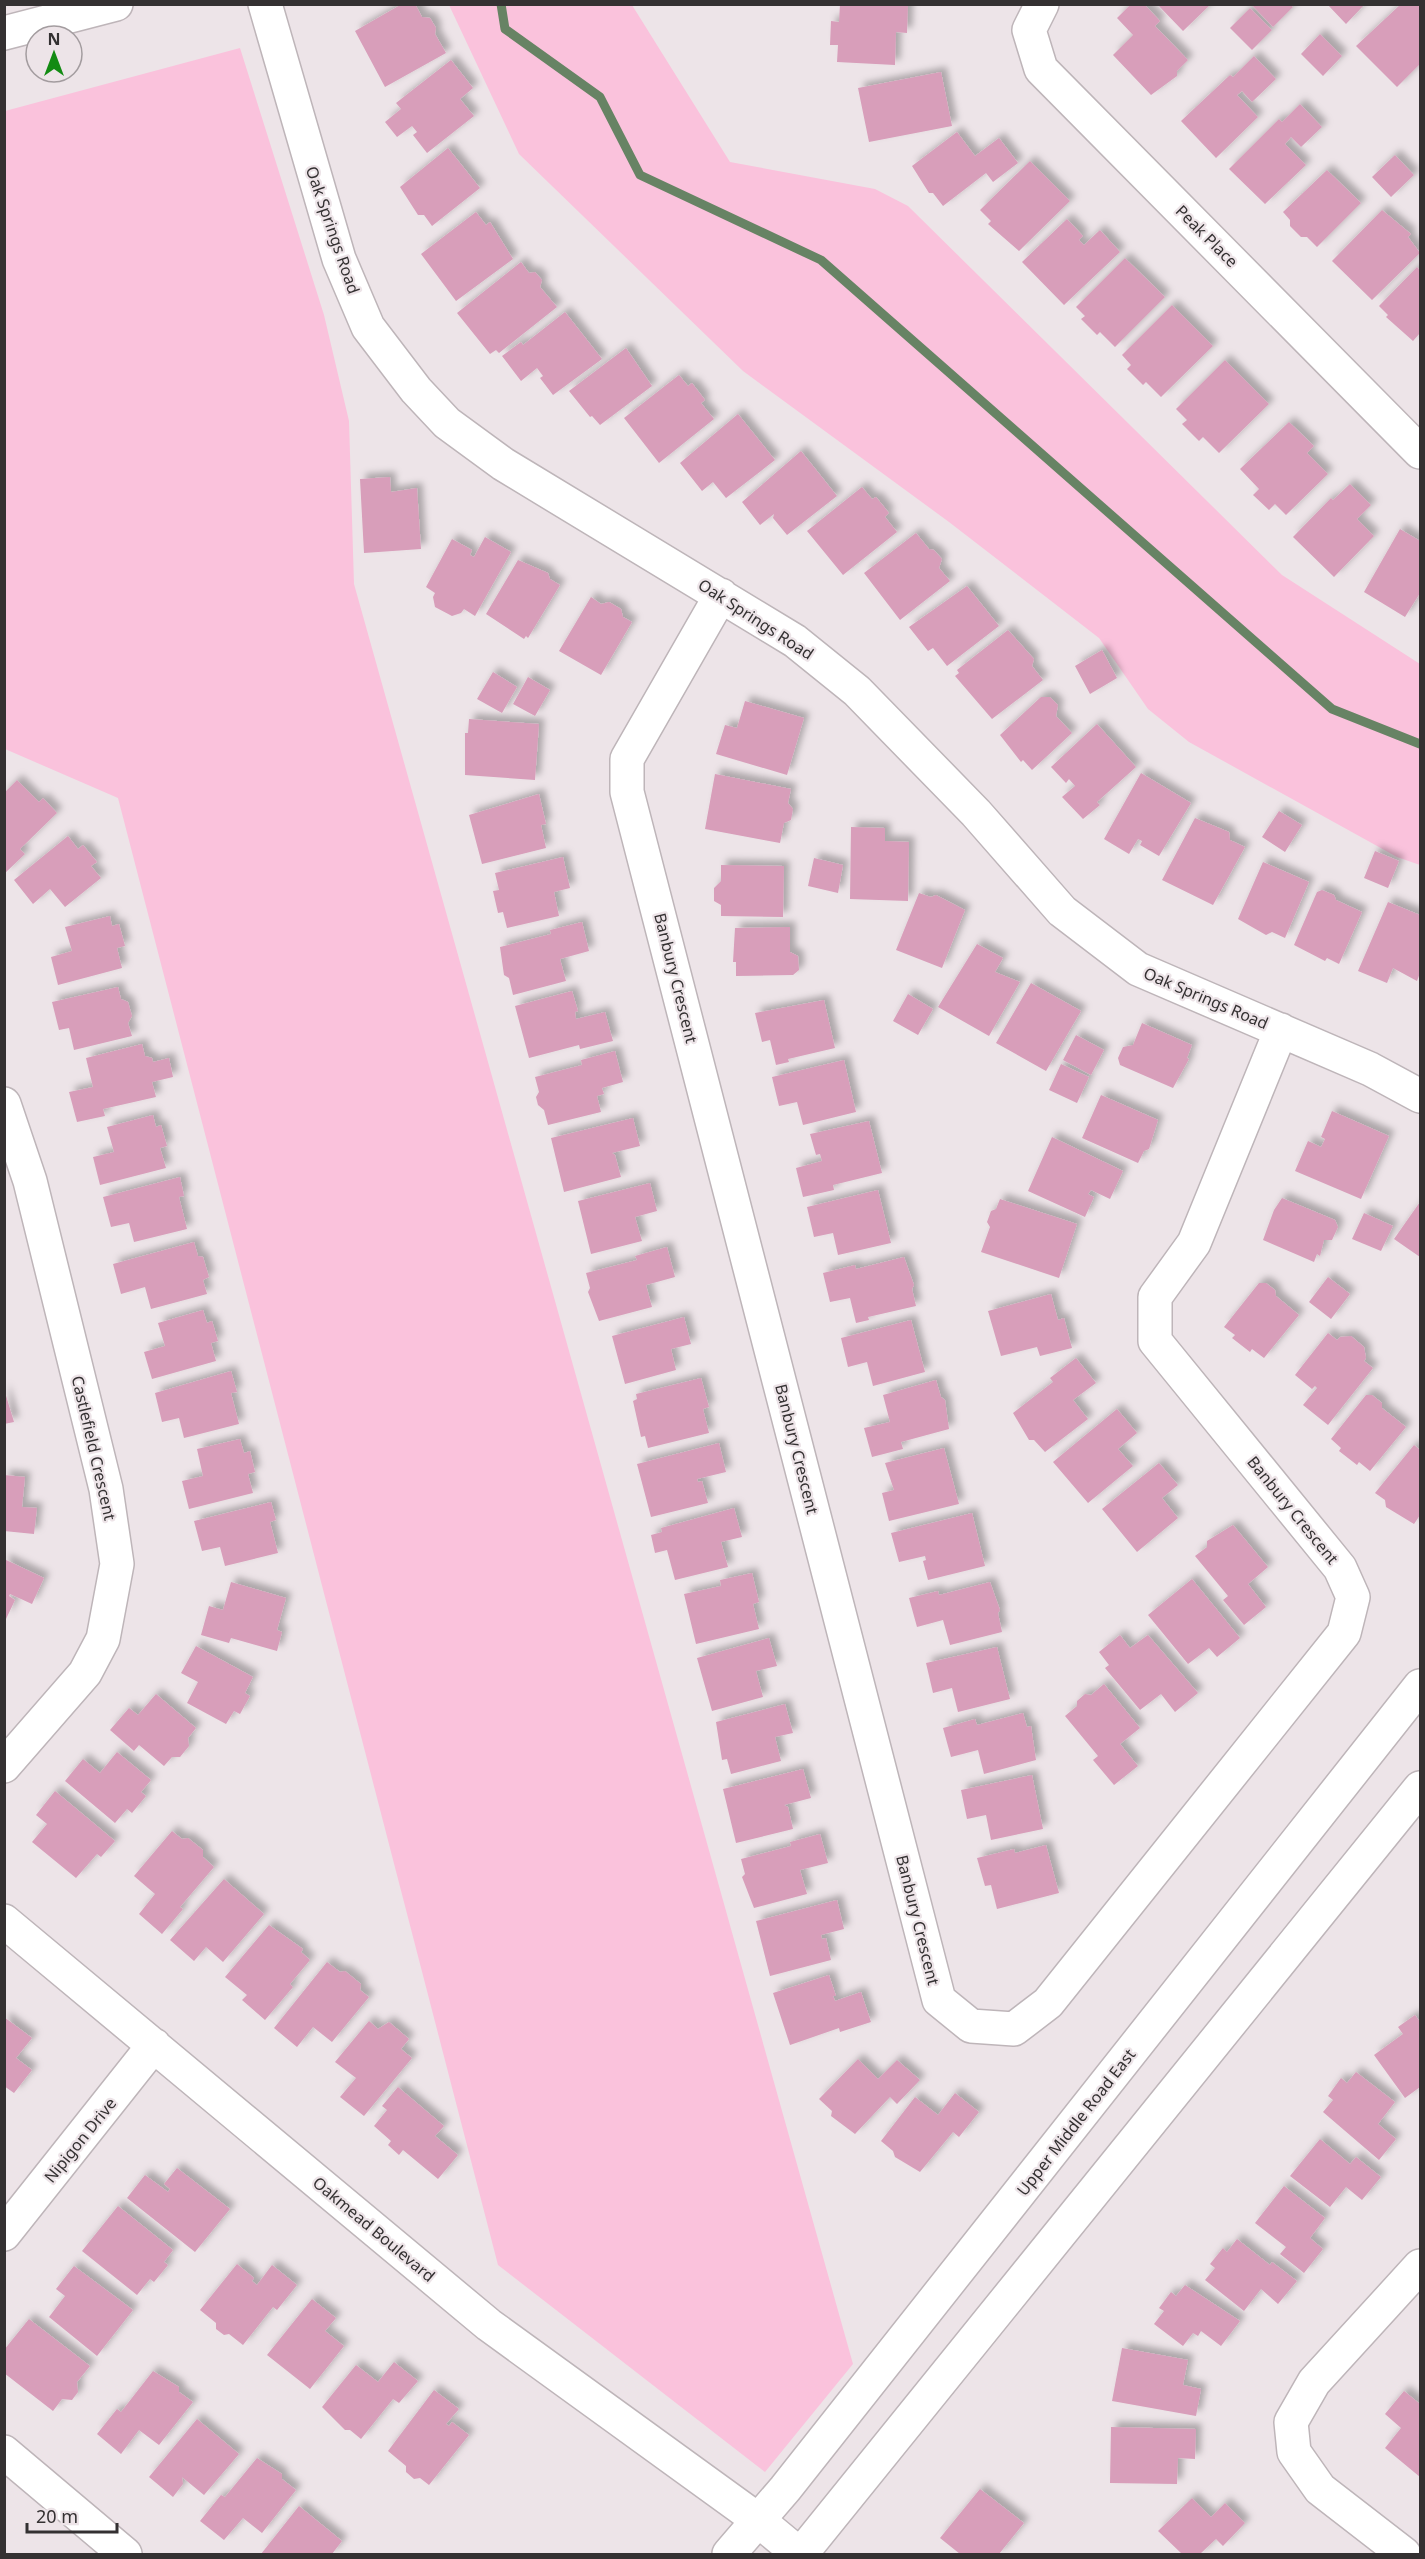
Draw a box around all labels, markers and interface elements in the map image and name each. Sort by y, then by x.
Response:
north arrow [24,24,84,84]
text: N [47,28,61,50]
street label: Oak Springs Road [301,163,365,297]
street label: Peak Place [1171,200,1243,272]
street label: Oak Springs Road [694,573,818,665]
street label: Banbury Crescent [649,911,703,1046]
street label: Oak Springs Road [1140,962,1272,1034]
street label: Castlefield Crescent [67,1373,121,1523]
street label: Banbury Crescent [770,1382,824,1517]
street label: Banbury Crescent [1242,1451,1344,1569]
street label: Banbury Crescent [891,1853,945,1988]
street label: Upper Middle Road East [1012,2044,1140,2200]
street label: Nipigon Drive [39,2093,121,2187]
street label: Oakmead Boulevard [308,2171,440,2287]
scale bar [27,2496,117,2534]
text: 20 m [36,2504,78,2528]

